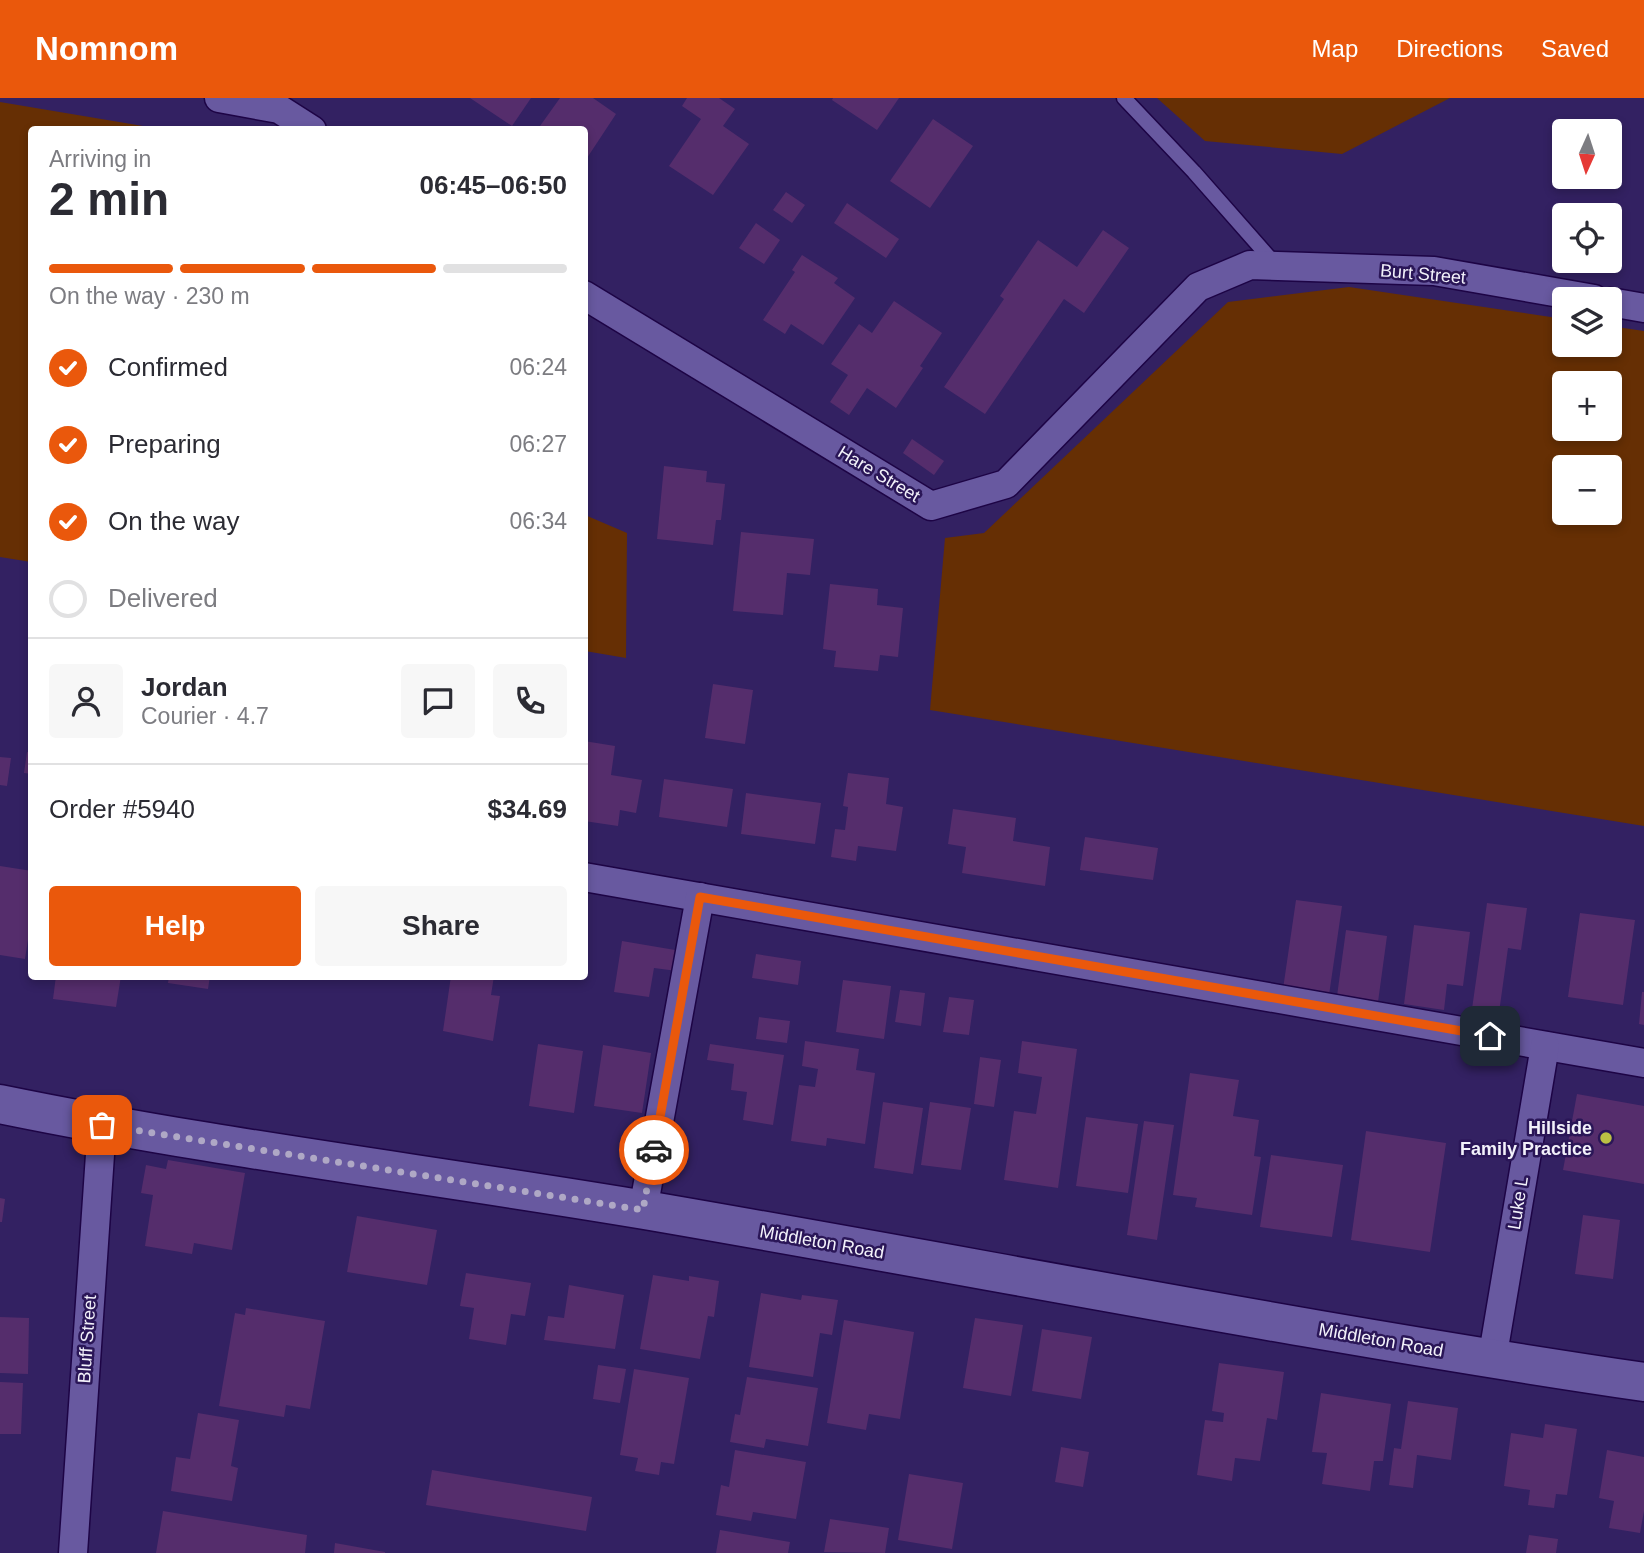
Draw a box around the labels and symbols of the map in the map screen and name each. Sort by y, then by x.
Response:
north arrow [1552,119,1622,189]
street label: Burt Street [1379,260,1467,288]
street label: Hare Street [834,442,924,506]
pin [1460,1006,1520,1066]
pin [72,1095,132,1155]
courier [619,1115,689,1185]
place label: Hillside Family Practice [1460,1118,1592,1159]
marker: Hillside Family Practice [1598,1130,1614,1146]
street label: Luke L [1504,1175,1532,1231]
street label: Middleton Road [758,1221,886,1263]
street label: Bluff Street [74,1294,100,1384]
street label: Middleton Road [1317,1319,1445,1361]

